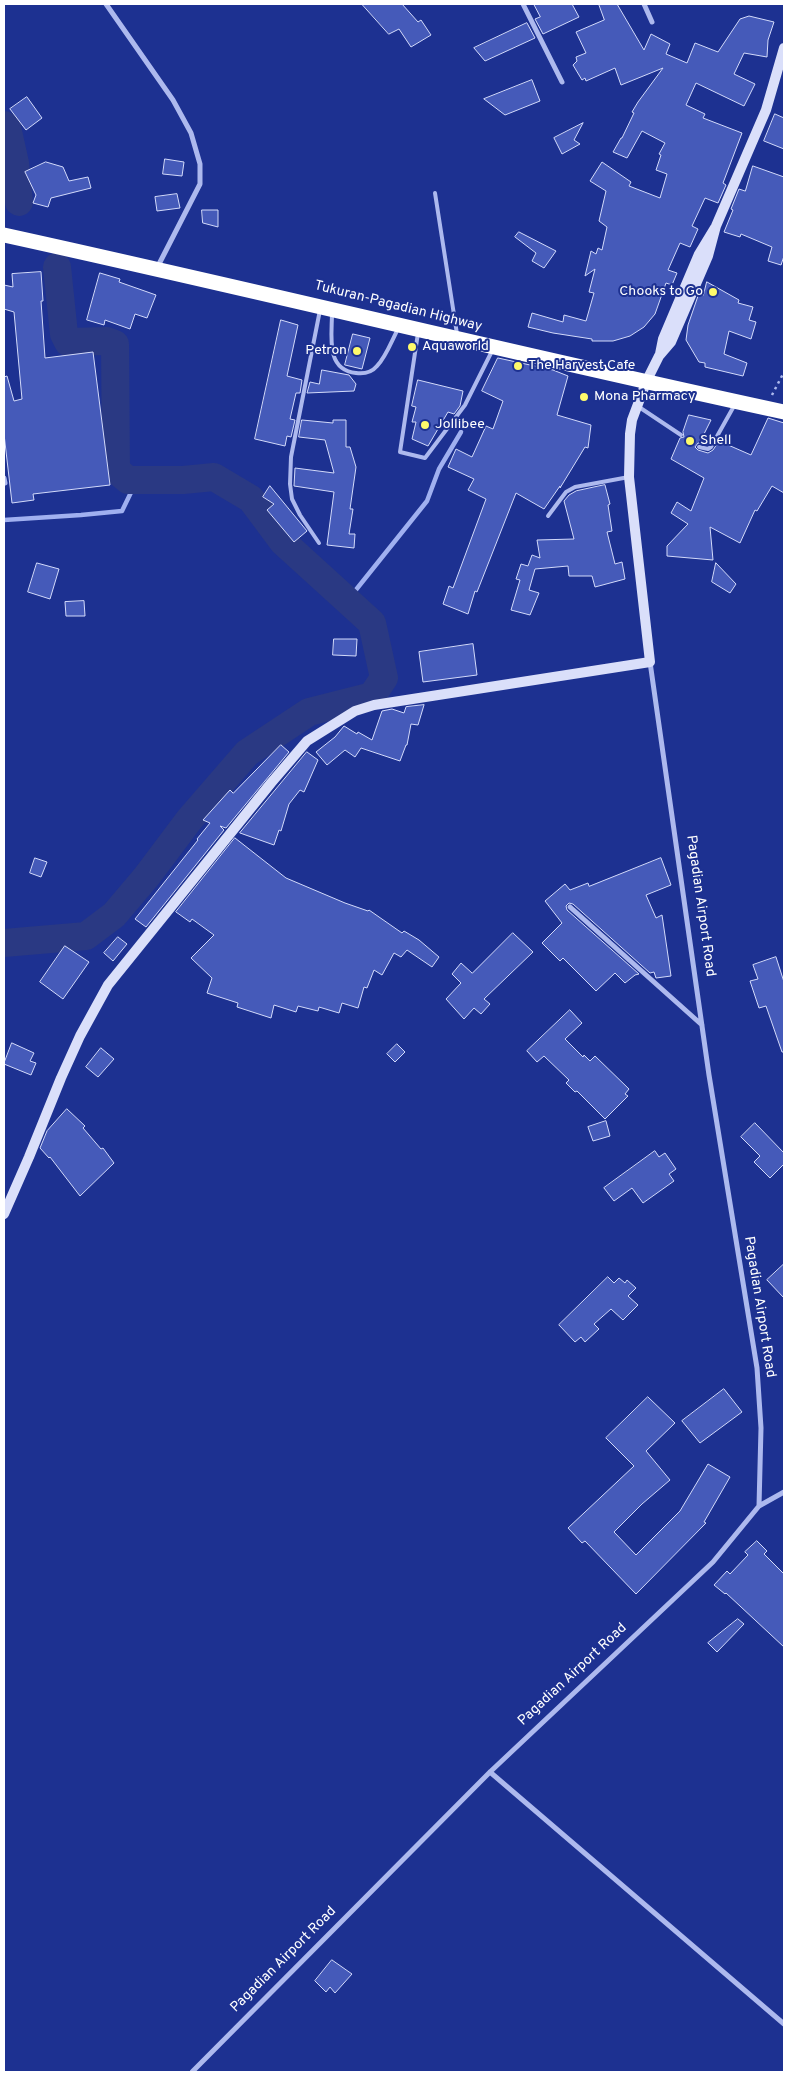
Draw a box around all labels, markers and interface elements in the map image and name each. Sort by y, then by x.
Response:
street label: Tukuran-Pagadian Highway [312,278,484,336]
place label: Chooks to Go [619,284,703,300]
marker: Chooks to Go [707,286,719,298]
place label: Aquaworld [422,339,489,355]
marker: Aquaworld [406,341,418,353]
place label: Petron [305,343,347,359]
marker: Petron [351,345,363,357]
place label: The Harvest Cafe [528,358,635,374]
marker: The Harvest Cafe [512,360,524,372]
place label: Mona Pharmacy [594,389,695,405]
marker: Mona Pharmacy [578,391,590,403]
place label: Jollibee [435,417,485,433]
marker: Jollibee [419,419,431,431]
place label: Shell [700,433,731,449]
marker: Shell [684,435,696,447]
street label: Pagadian Airport Road [682,834,718,978]
street label: Pagadian Airport Road [740,1235,778,1379]
street label: Pagadian Airport Road [515,1620,631,1730]
street label: Pagadian Airport Road [228,1904,340,2016]

